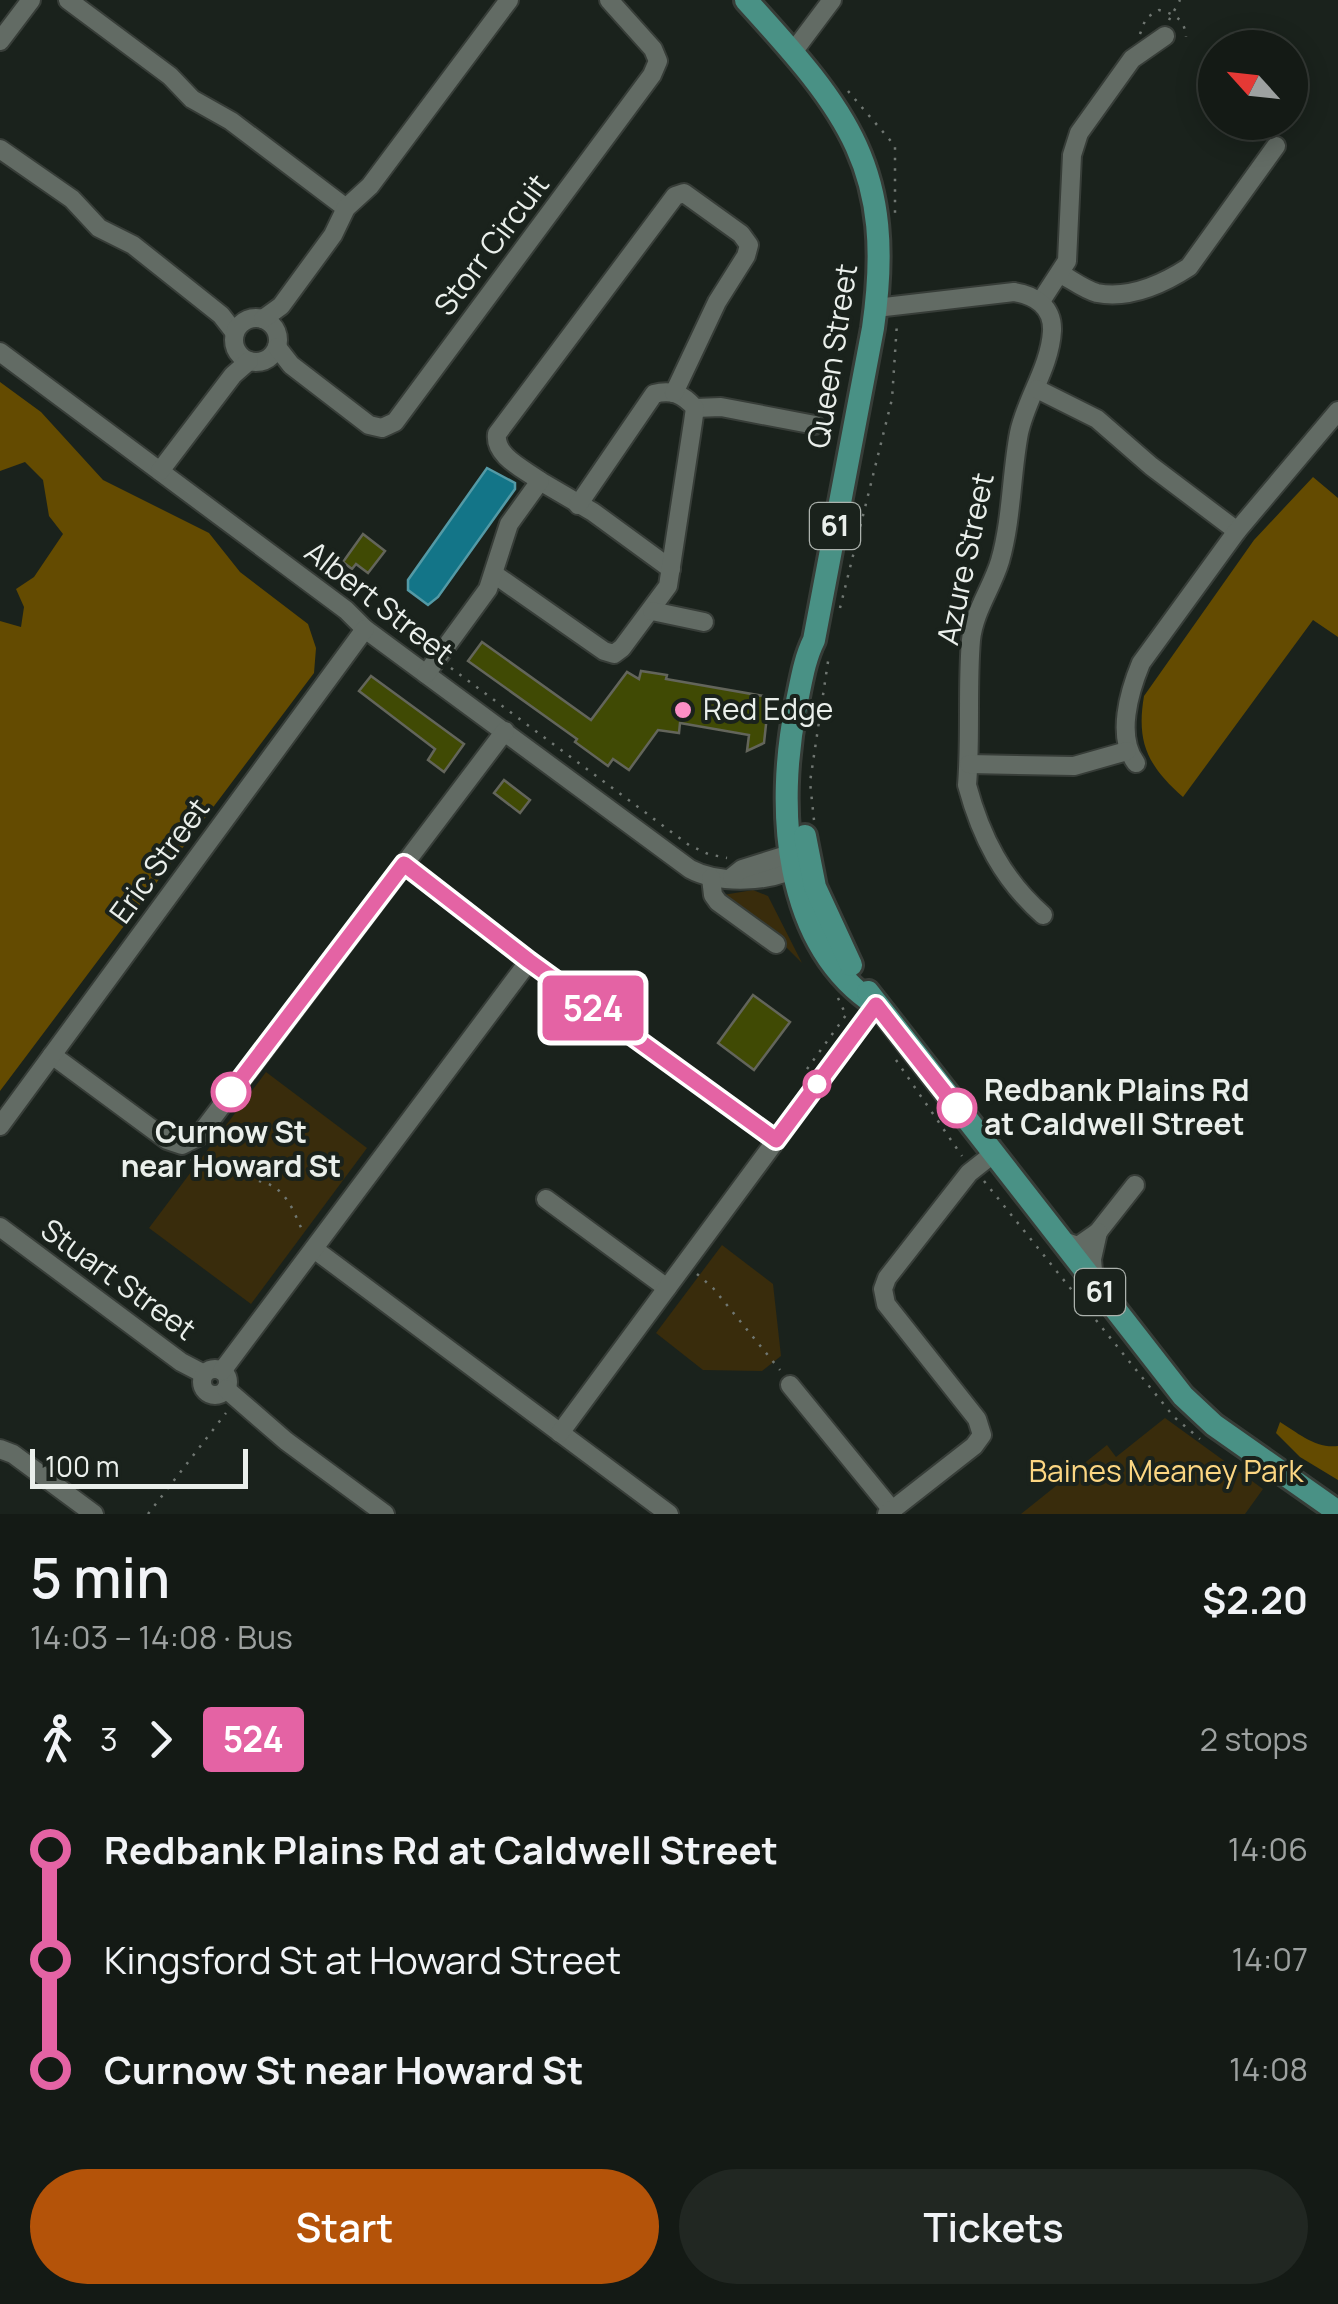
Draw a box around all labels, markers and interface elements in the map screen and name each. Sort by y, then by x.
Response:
north arrow [1198,30,1308,140]
map controls [1198,30,1308,140]
street label: Storr Circuit [424,165,558,323]
street label: Queen Street [797,261,866,451]
street label: Azure Street [926,469,1003,648]
road number: 61 [810,503,860,549]
street label: Albert Street [297,531,463,673]
place label: Red Edge [703,688,833,729]
marker: Red Edge [672,699,694,721]
street label: Eric Street [99,789,218,931]
line badge: 524 [536,976,650,1040]
text: 524 [562,984,624,1032]
place label: Redbank Plains Rd at Caldwell Street [984,1069,1250,1144]
unlabelled marker [804,1071,830,1097]
marker: Curnow St near Howard St [212,1073,250,1111]
marker: Redbank Plains Rd at Caldwell Street [938,1089,976,1127]
place label: Curnow St near Howard St [121,1111,341,1186]
street label: Stuart Street [33,1209,205,1349]
road number: 61 [1075,1269,1125,1315]
scale bar [30,1444,248,1488]
text: 100 m [45,1447,119,1485]
park label: Baines Meaney Park [1029,1450,1304,1491]
text: 5 min [30,1539,170,1615]
text: $2.20 [1202,1573,1308,1625]
text: 14:03 – 14:08 · Bus [30,1615,293,1659]
icon: walk [30,1712,85,1767]
icon: forward [133,1712,188,1767]
text: 524 [223,1715,284,1763]
text: 3 [100,1717,118,1761]
text: 2 stops [1200,1717,1308,1761]
text: Redbank Plains Rd at Caldwell Street [104,1823,778,1875]
text: 14:06 [1228,1827,1308,1871]
text: Kingsford St at Howard Street [104,1933,621,1985]
text: 14:07 [1232,1937,1308,1981]
text: Curnow St near Howard St [104,2043,584,2095]
text: 14:08 [1229,2047,1308,2091]
button: Start [30,2169,659,2284]
button: Tickets [679,2169,1308,2284]

